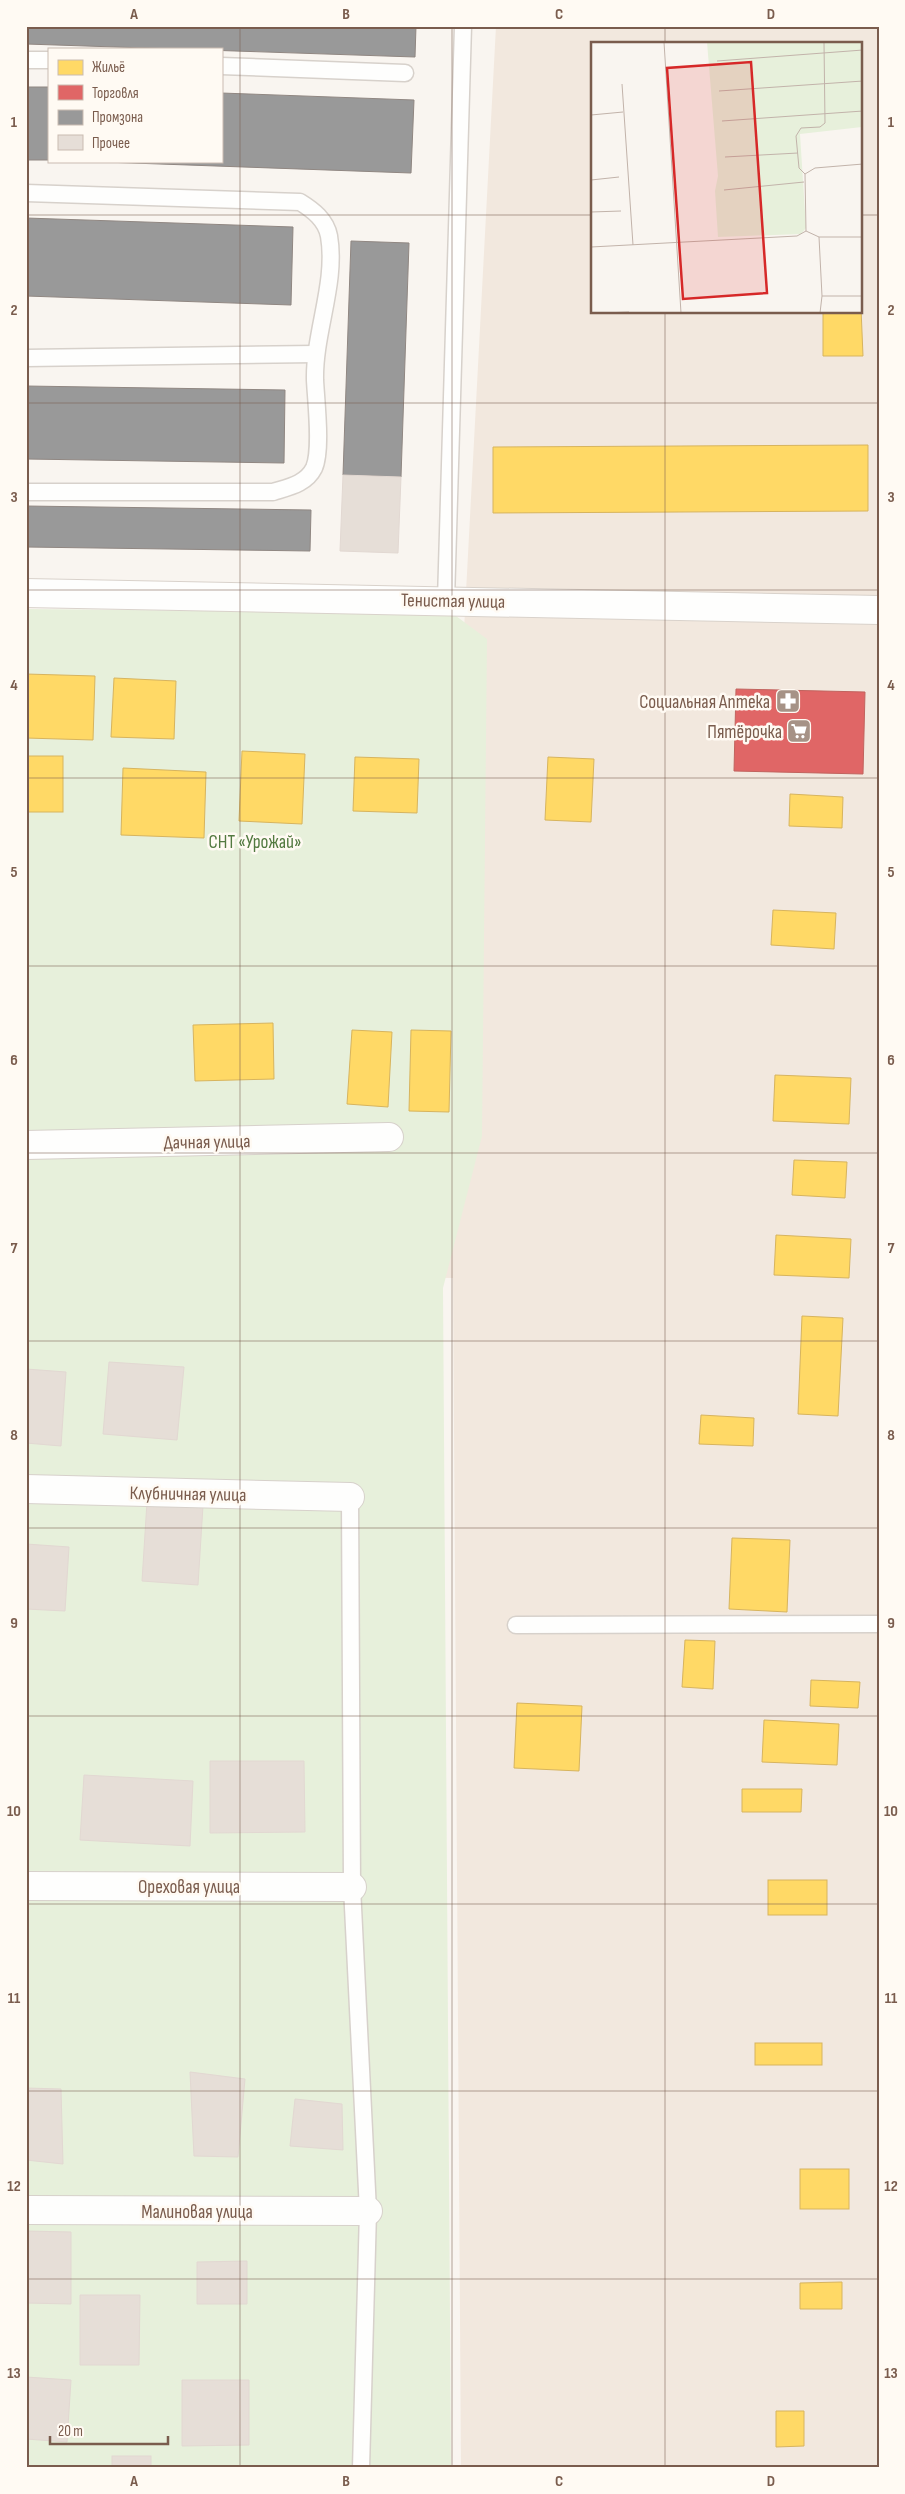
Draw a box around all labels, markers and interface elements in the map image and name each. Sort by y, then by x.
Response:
text: A [129,5,138,24]
text: B [342,5,350,24]
text: C [555,5,563,24]
text: D [767,5,775,24]
inset map [591,42,862,314]
legend [48,48,222,162]
text: Жильё [92,58,125,77]
text: Торговля [92,84,139,103]
text: Промзона [92,108,143,127]
text: 1 [11,113,18,132]
text: 1 [888,113,895,132]
text: Прочее [92,134,130,153]
text: 2 [10,301,18,320]
text: 2 [887,301,895,320]
text: 3 [10,488,18,507]
text: 3 [887,488,895,507]
street label: Тенистая улица [401,589,505,614]
text: 4 [10,676,18,695]
text: 4 [887,676,895,695]
pharmacy icon: Социальная Аптека [775,688,801,714]
place label: Социальная Аптека [639,691,770,714]
supermarket icon: Пятёрочка [786,718,812,744]
place label: Пятёрочка [707,721,782,744]
park label: СНТ «Урожай» [209,831,301,854]
text: 5 [10,863,18,882]
text: 5 [887,863,895,882]
text: 6 [10,1051,18,1070]
text: 6 [887,1051,895,1070]
street label: Дачная улица [163,1130,251,1155]
text: 7 [11,1239,18,1258]
text: 7 [888,1239,895,1258]
text: 8 [10,1426,18,1445]
text: 8 [887,1426,895,1445]
street label: Клубничная улица [129,1482,247,1507]
text: 9 [10,1614,18,1633]
text: 9 [887,1614,895,1633]
text: 10 [7,1802,21,1821]
text: 10 [884,1802,898,1821]
street label: Ореховая улица [138,1876,240,1899]
text: 11 [8,1989,21,2008]
text: 11 [885,1989,898,2008]
text: 12 [7,2177,21,2196]
text: 12 [884,2177,898,2196]
street label: Малиновая улица [141,2201,253,2224]
text: 13 [7,2364,21,2383]
text: 13 [884,2364,898,2383]
scale bar [50,2414,168,2446]
text: 20 m [58,2422,83,2441]
text: A [129,2472,138,2491]
text: B [342,2472,350,2491]
text: C [555,2472,563,2491]
text: D [767,2472,775,2491]

